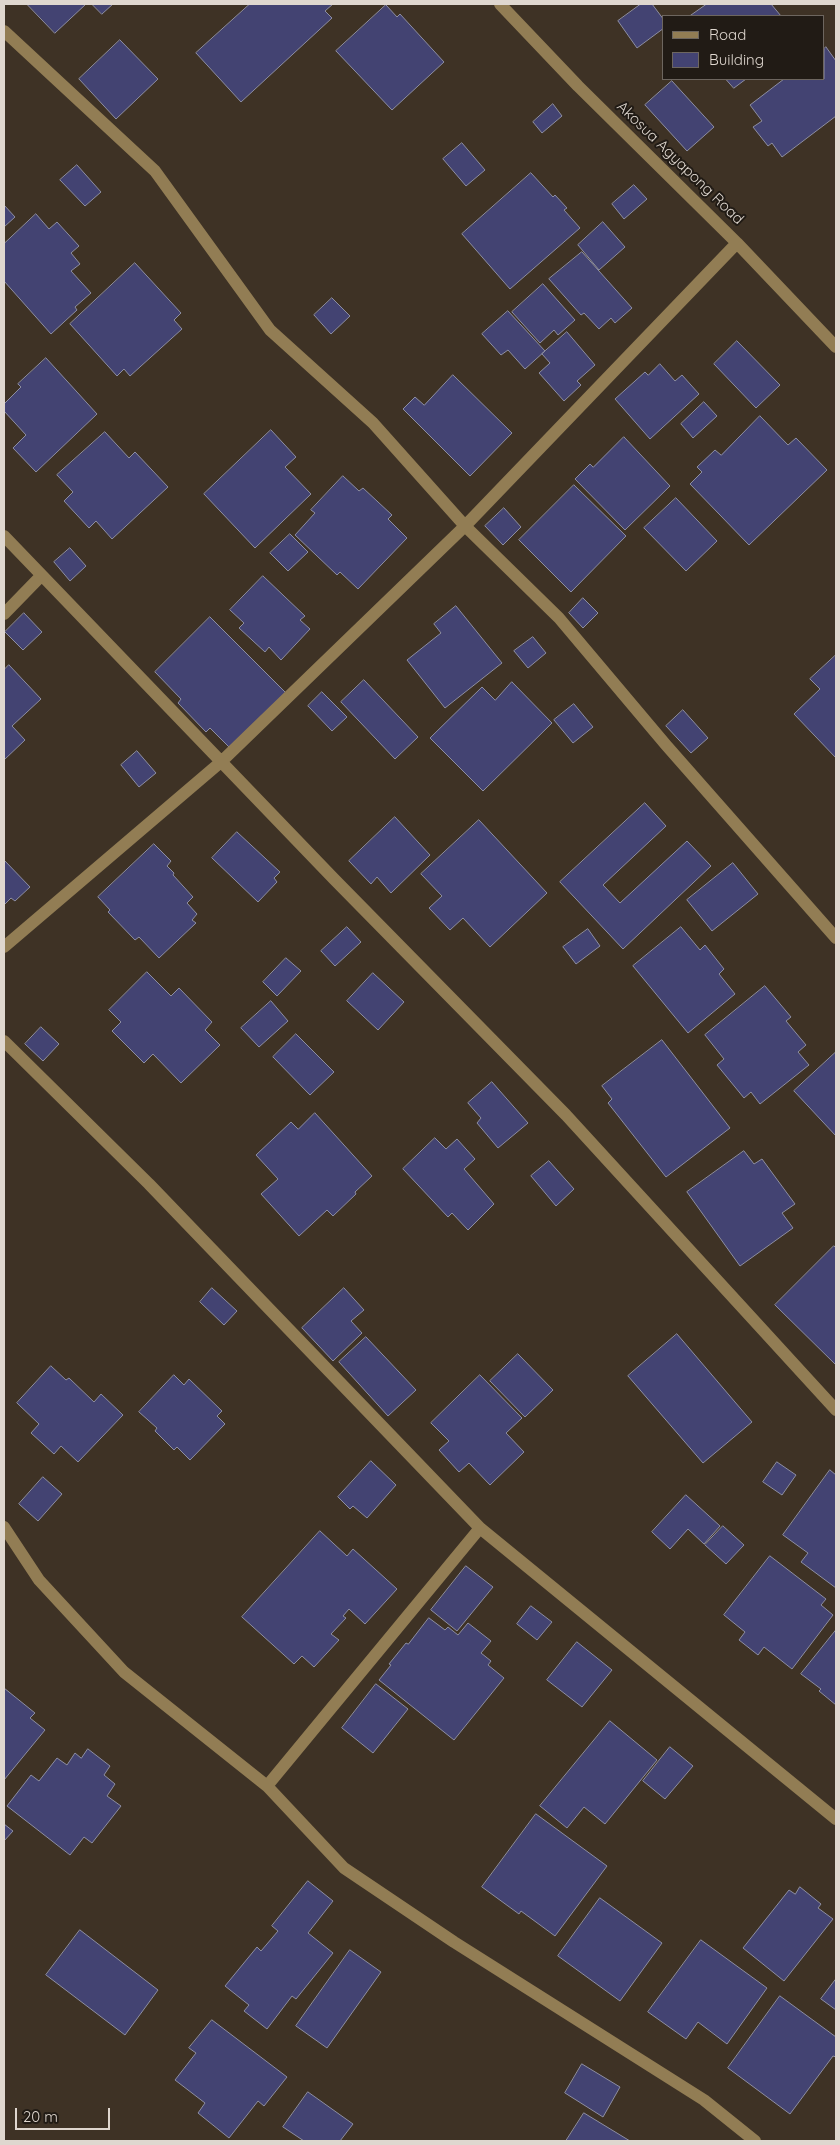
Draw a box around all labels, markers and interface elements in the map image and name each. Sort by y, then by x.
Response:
legend [662,15,825,80]
text: Road [709,25,746,44]
text: Building [709,50,764,69]
street label: Akosua Agyapong Road [613,98,747,228]
scale bar [18,2098,112,2130]
text: 20 m [23,2107,58,2126]

